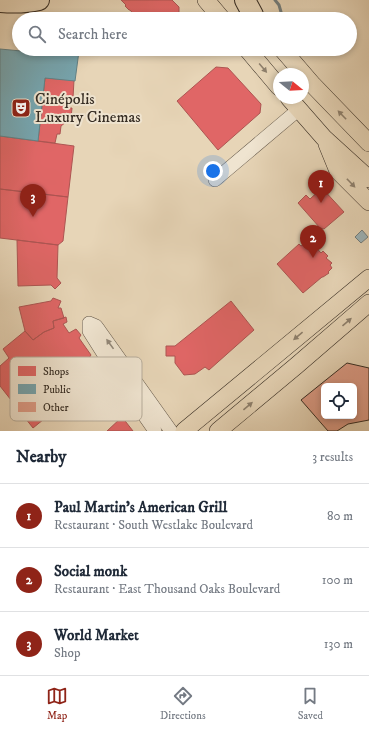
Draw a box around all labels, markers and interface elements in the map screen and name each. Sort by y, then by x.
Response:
search box [12,12,357,56]
icon: search [26,23,48,45]
text: Search here [58,25,127,44]
one-way arrow [259,62,268,73]
north arrow [273,68,309,104]
place label: Cinépolis Luxury Cinemas [35,89,141,127]
theatre icon: Cinépolis Luxury Cinemas [10,97,32,119]
one-way arrow [337,110,347,120]
your location [203,161,223,181]
pin: 1 [308,170,334,203]
one-way arrow [346,178,355,188]
pin: 3 [20,184,46,217]
pin: 2 [300,225,326,258]
one-way arrow [342,317,352,327]
one-way arrow [293,332,304,341]
one-way arrow [105,339,114,350]
legend [10,357,142,421]
text: Shops [43,365,69,379]
text: Public [43,383,71,397]
map controls [321,383,357,419]
button: locate [321,383,357,419]
text: Other [43,401,70,415]
one-way arrow [243,402,253,411]
text: Nearby [16,446,66,468]
text: 3 results [312,449,353,465]
text: Paul Martin's American Grill [54,498,227,517]
text: 1 [27,508,31,524]
text: 80 m [327,508,353,524]
text: Restaurant · South Westlake Boulevard [54,517,253,533]
text: Social monk [54,562,127,581]
text: 2 [26,572,32,588]
text: 100 m [322,572,353,588]
text: Restaurant · East Thousand Oaks Boulevard [54,581,280,597]
text: World Market [54,626,139,645]
text: 3 [27,636,31,652]
text: 130 m [324,636,353,652]
text: Shop [54,645,80,661]
tab: Map [46,685,68,723]
tab: Directions [160,685,206,723]
tab: Saved [298,685,323,723]

